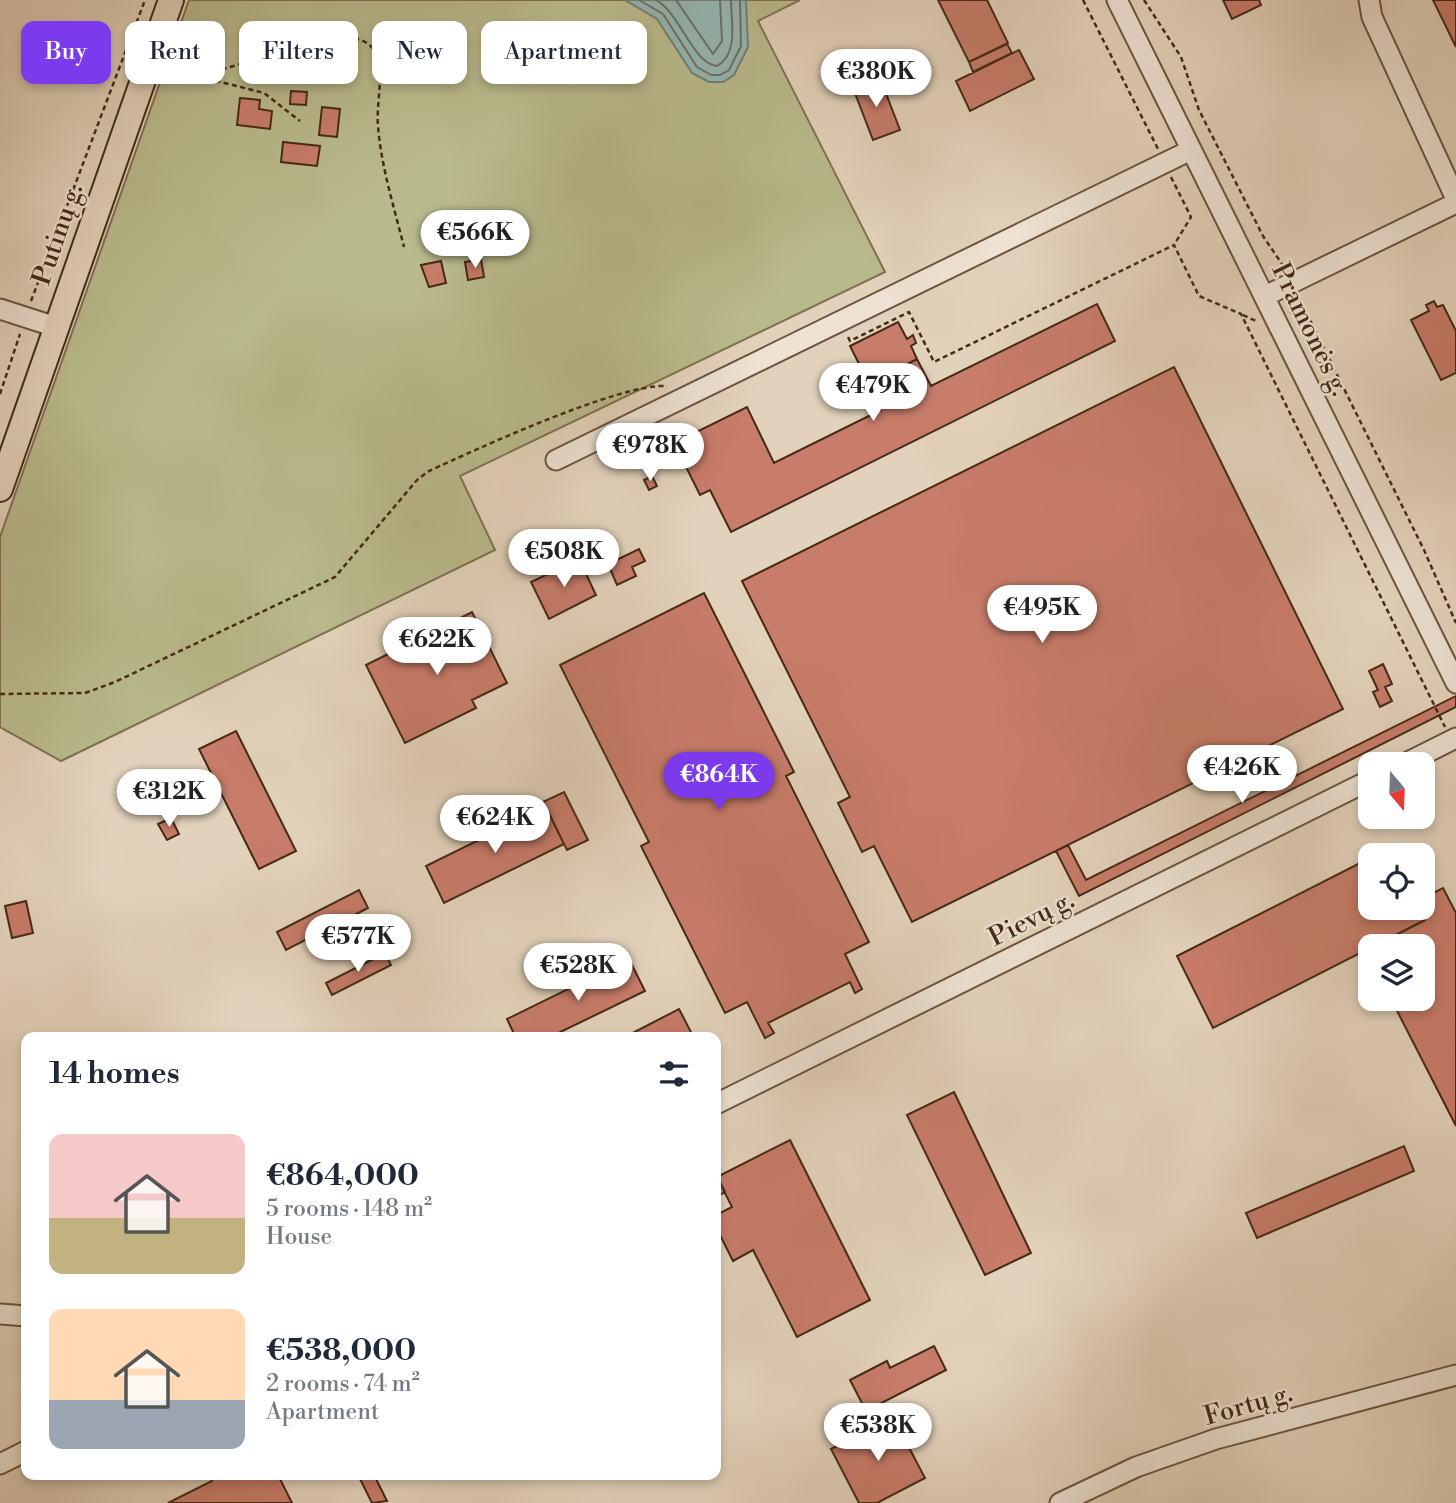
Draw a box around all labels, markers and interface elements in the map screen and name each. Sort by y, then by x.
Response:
chip: Buy [21,21,111,84]
chip: Rent [125,21,225,84]
chip: Filters [239,21,358,84]
chip: New [372,21,467,84]
chip: Apartment [481,21,647,84]
pin: €380K [827,50,925,109]
text: €380K [837,58,915,86]
street label: Putinų g. [26,179,90,289]
pin: €566K [426,210,524,270]
text: €566K [437,219,513,247]
street label: Pramonės g. [1264,258,1356,401]
pin: €479K [824,364,922,423]
text: €479K [835,372,911,400]
pin: €978K [601,424,699,483]
text: €978K [612,432,688,460]
pin: €508K [515,530,613,589]
text: €508K [524,538,604,566]
pin: €495K [993,586,1091,645]
text: €495K [1003,594,1081,622]
pin: €622K [388,618,486,677]
text: €622K [399,626,475,654]
pin: €426K [1193,746,1291,805]
pin: €864K [670,752,768,812]
north arrow [1358,752,1435,830]
map controls [1358,752,1435,1011]
text: €426K [1203,754,1281,782]
text: €864K [680,761,758,789]
pin: €312K [120,770,218,829]
text: €312K [133,778,205,806]
pin: €624K [446,796,544,855]
text: €624K [456,804,534,832]
button: locate [1358,843,1435,920]
street label: Pievų g. [983,884,1080,954]
pin: €577K [309,914,407,974]
text: €577K [321,923,395,951]
button: layers [1358,934,1435,1011]
pin: €528K [529,944,627,1003]
text: €528K [540,952,616,980]
text: 14 homes [49,1055,180,1093]
icon: filters [655,1055,693,1093]
text: €864,000 [266,1157,419,1195]
icon: home [105,1162,189,1246]
text: 5 rooms · 148 m² [266,1195,432,1223]
text: House [266,1223,332,1251]
text: €538,000 [266,1332,416,1370]
icon: home [105,1337,189,1421]
text: 2 rooms · 74 m² [266,1370,420,1398]
street label: Fortų g. [1200,1377,1296,1433]
text: Apartment [266,1398,379,1426]
pin: €538K [829,1404,927,1463]
text: €538K [840,1412,916,1440]

